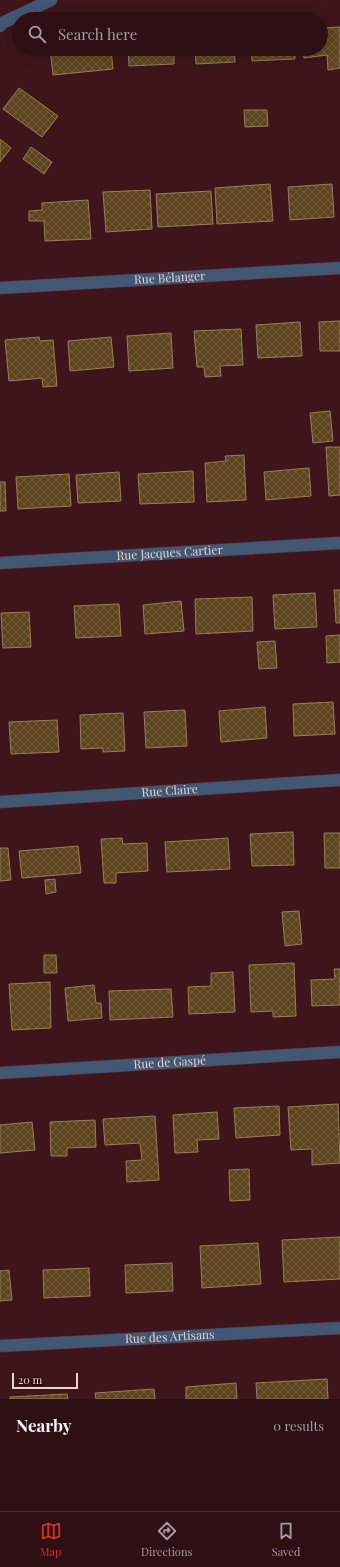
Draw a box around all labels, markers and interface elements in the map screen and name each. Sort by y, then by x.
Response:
search box [12,12,328,56]
icon: search [26,23,48,45]
text: Search here [58,24,137,44]
street label: Rue Bélanger [133,267,206,287]
street label: Rue Jacques Cartier [116,541,224,563]
street label: Rue Claire [141,780,198,800]
street label: Rue de Gaspé [133,1051,206,1072]
street label: Rue des Artisans [125,1326,215,1346]
scale bar [12,1371,78,1390]
text: 20 m [18,1372,42,1387]
text: Nearby [16,1414,71,1436]
text: 0 results [273,1417,324,1434]
tab: Map [40,1520,62,1559]
tab: Directions [141,1520,192,1559]
tab: Saved [272,1520,300,1559]

